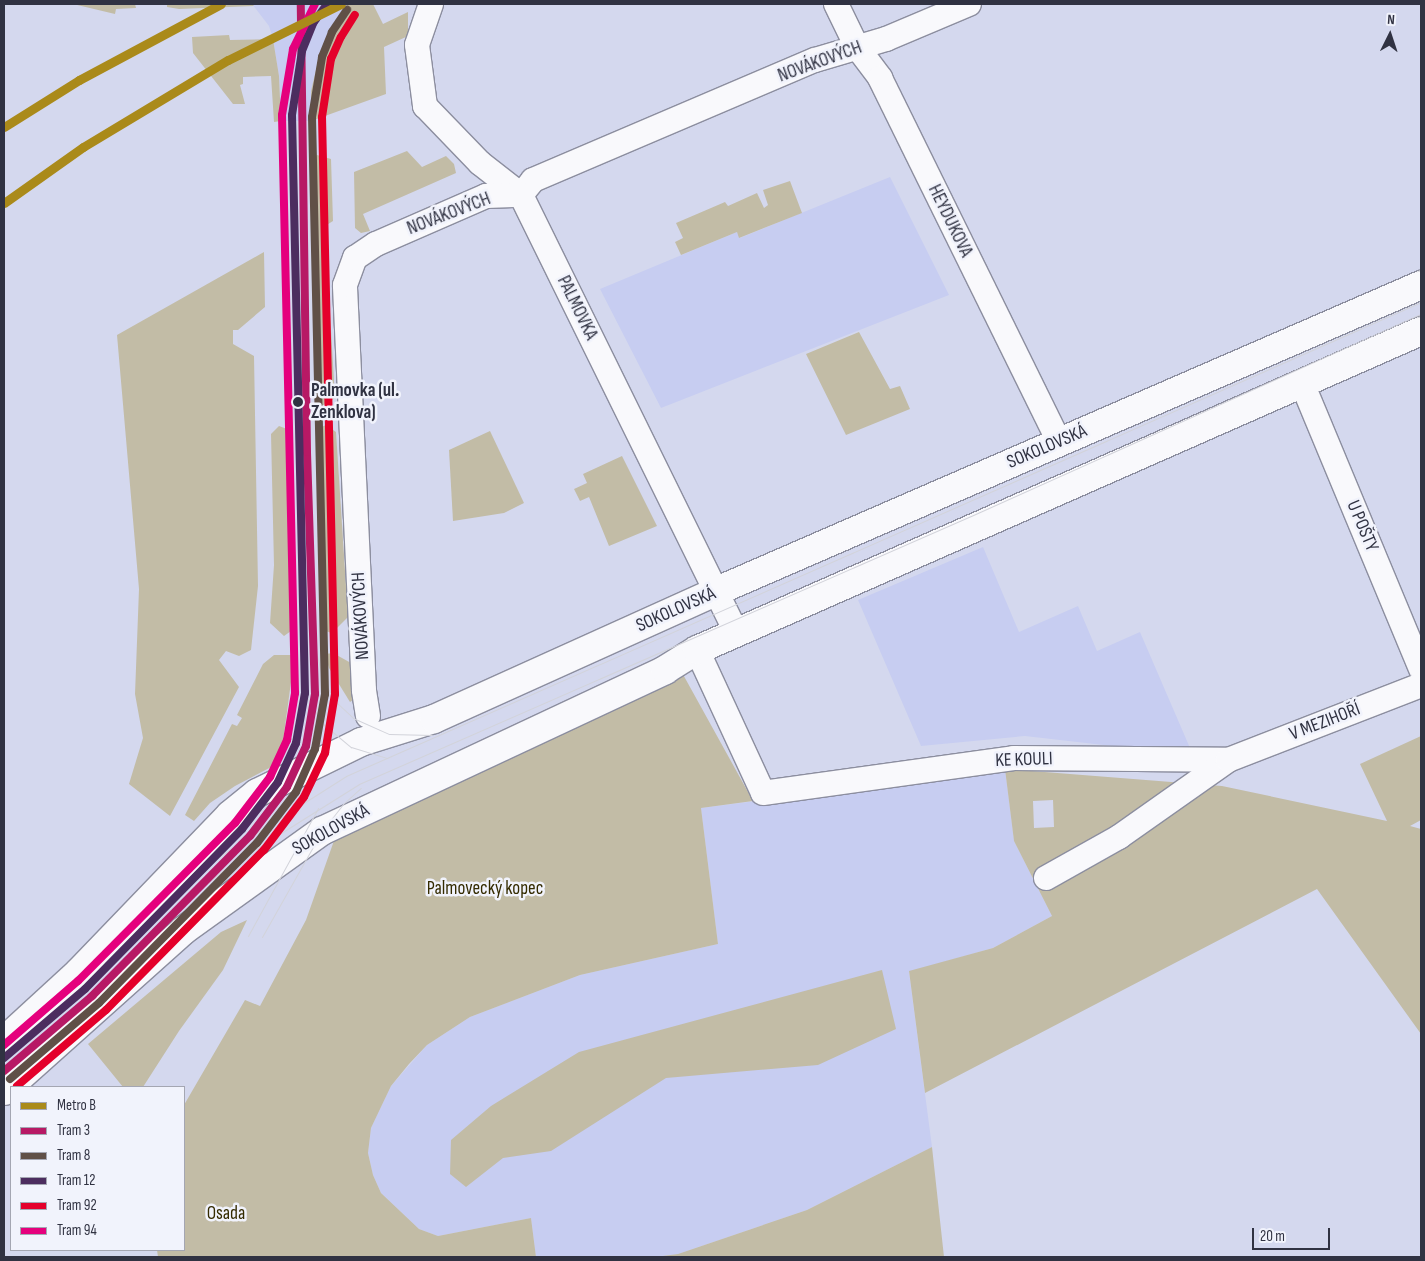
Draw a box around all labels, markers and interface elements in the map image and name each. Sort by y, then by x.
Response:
north arrow [1365,10,1415,60]
text: N [1387,11,1395,28]
street label: NOVÁKOVÝCH [775,36,865,88]
street label: HEYDUKOVA [923,181,977,261]
street label: NOVÁKOVÝCH [404,188,494,240]
street label: PALMOVKA [552,272,602,344]
place label: Palmovka (ul. Zenklova) [311,380,399,424]
marker: Palmovka (ul. Zenklova) [289,393,307,411]
street label: SOKOLOVSKÁ [1004,420,1090,474]
street label: U POŠTY [1341,497,1383,555]
street label: NOVÁKOVÝCH [347,572,375,660]
street label: SOKOLOVSKÁ [633,582,719,638]
street label: V MEZIHOŘÍ [1286,698,1364,746]
street label: KE KOULI [995,748,1053,772]
street label: SOKOLOVSKÁ [288,800,374,860]
park label: Palmovecký kopec [427,878,543,900]
legend [10,1086,185,1251]
text: Metro B [57,1096,96,1115]
text: Tram 3 [57,1121,90,1140]
text: Tram 8 [57,1146,90,1165]
text: Tram 12 [57,1171,95,1190]
text: Tram 92 [57,1196,97,1215]
park label: Osada [207,1203,245,1225]
scale bar [1255,1218,1332,1250]
text: Tram 94 [57,1221,97,1240]
text: 20 m [1260,1227,1285,1246]

